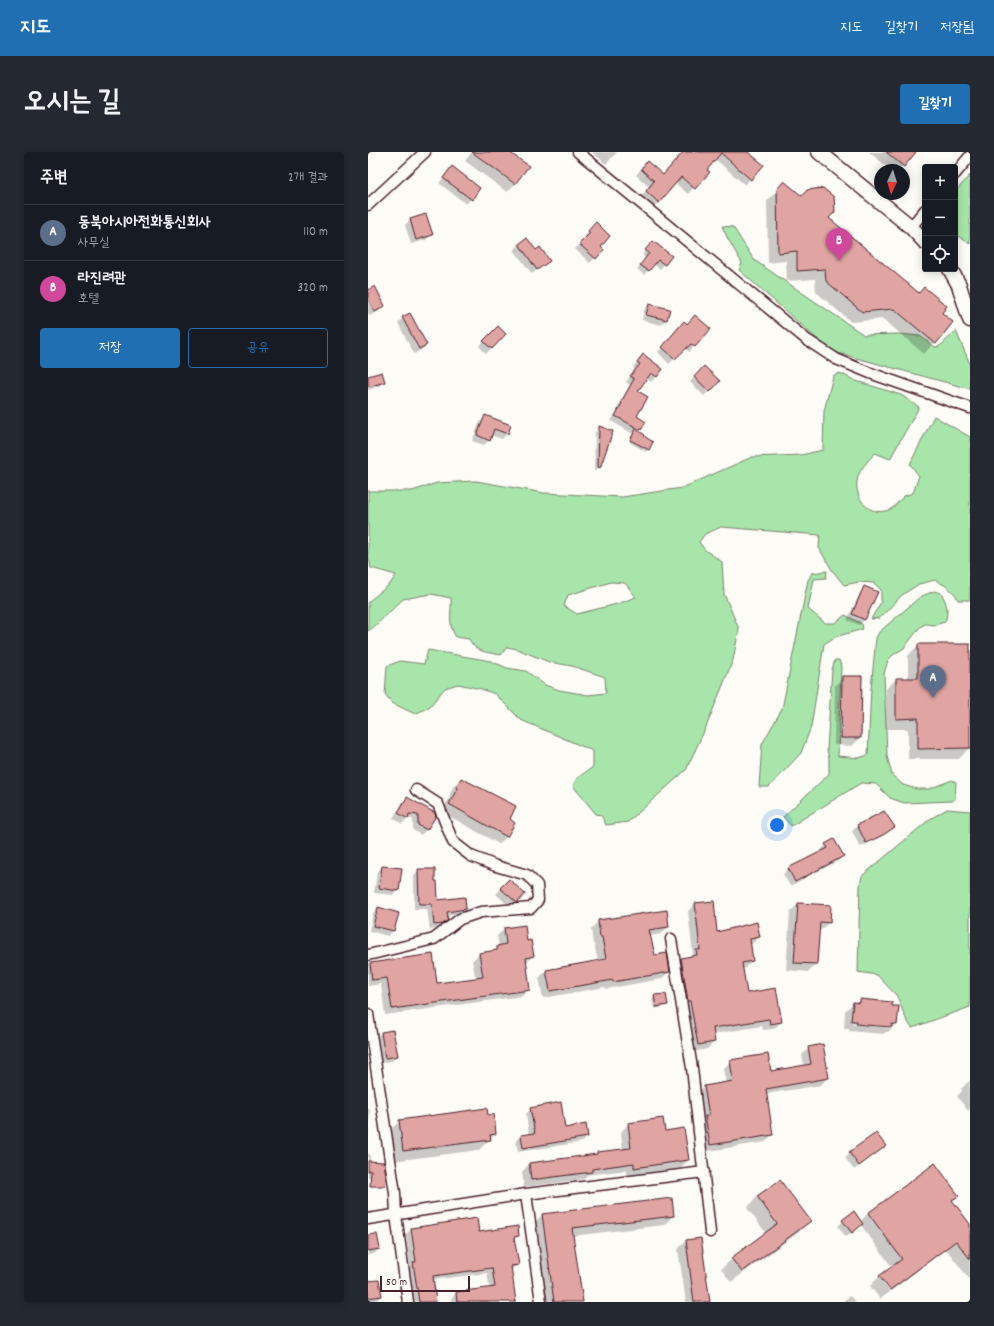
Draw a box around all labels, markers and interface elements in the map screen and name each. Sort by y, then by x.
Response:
text: 지도 [20,15,51,42]
text: 지도 [840,18,862,38]
text: 길찾기 [884,18,918,38]
text: 저장됨 [940,18,974,38]
text: 오시는 길 [24,84,121,124]
button: 길찾기 [900,84,970,124]
north arrow [874,164,910,200]
map controls [922,164,958,272]
button: + [922,164,958,200]
text: 주변 [40,167,67,191]
text: 2개 결과 [288,169,328,188]
button: − [922,200,958,236]
text: 동북아시아전화통신회사 [78,212,211,234]
text: A [49,223,57,242]
text: 110 m [303,223,328,242]
pin: B [826,228,852,261]
text: 사무실 [78,234,109,253]
button: locate [922,236,958,272]
text: 라진려관 [78,268,126,290]
text: B [50,279,56,298]
text: 320 m [298,279,328,298]
text: 호텔 [78,290,99,309]
button: 저장 [40,328,180,368]
button: 공유 [188,328,328,368]
pin: A [920,665,946,698]
your location [767,815,787,835]
scale bar [380,1274,470,1293]
text: 50 m [386,1275,407,1291]

